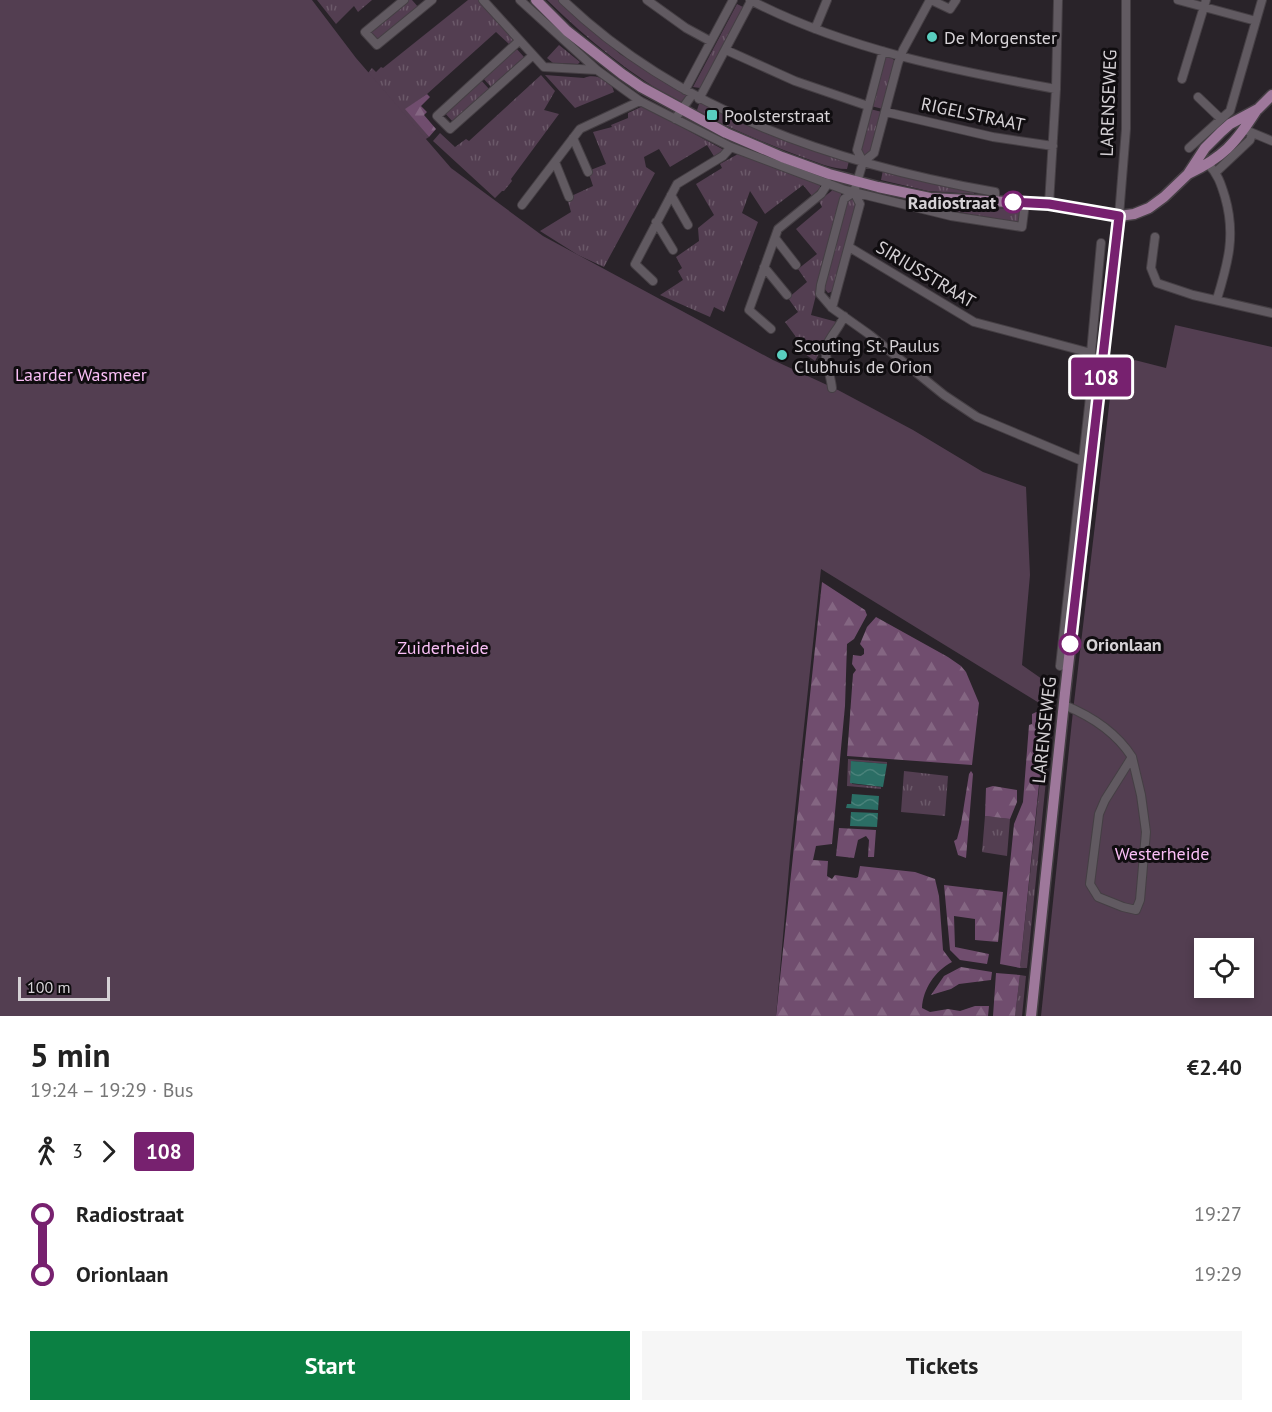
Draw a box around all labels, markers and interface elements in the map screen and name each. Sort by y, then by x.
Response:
place label: De Morgenster [944,26,1057,49]
marker: De Morgenster [925,30,939,44]
street label: LARENSEWEG [1095,49,1121,157]
street label: RIGELSTRAAT [919,92,1027,136]
place label: Poolsterstraat [724,104,830,127]
marker: Poolsterstraat [705,108,719,122]
place label: Radiostraat [908,191,997,214]
marker: Radiostraat [1002,191,1024,213]
street label: SIRIUSSTRAAT [872,235,980,313]
place label: Scouting St. Paulus Clubhuis de Orion [794,334,940,378]
marker: Scouting St. Paulus Clubhuis de Orion [775,348,789,362]
line badge: 108 [1066,358,1136,397]
park label: Laarder Wasmeer [15,363,147,386]
text: 108 [1083,364,1119,391]
marker: Orionlaan [1059,633,1081,655]
place label: Orionlaan [1086,633,1162,656]
park label: Zuiderheide [397,636,489,659]
street label: LARENSEWEG [1027,675,1061,785]
park label: Westerheide [1115,842,1209,865]
map controls [1194,938,1254,998]
button: locate [1194,938,1254,998]
scale bar [18,974,110,1002]
text: 100 m [27,977,70,997]
text: 5 min [30,1033,111,1076]
text: €2.40 [1187,1053,1242,1081]
text: 19:24 – 19:29 · Bus [30,1077,194,1103]
icon: walk [30,1135,63,1168]
icon: forward [92,1135,125,1168]
text: 3 [72,1138,83,1164]
text: 108 [146,1138,182,1165]
text: Radiostraat [76,1200,184,1228]
text: 19:27 [1194,1201,1242,1227]
text: Orionlaan [76,1260,168,1288]
text: 19:29 [1194,1261,1242,1287]
button: Start [30,1331,630,1400]
button: Tickets [642,1331,1242,1400]

